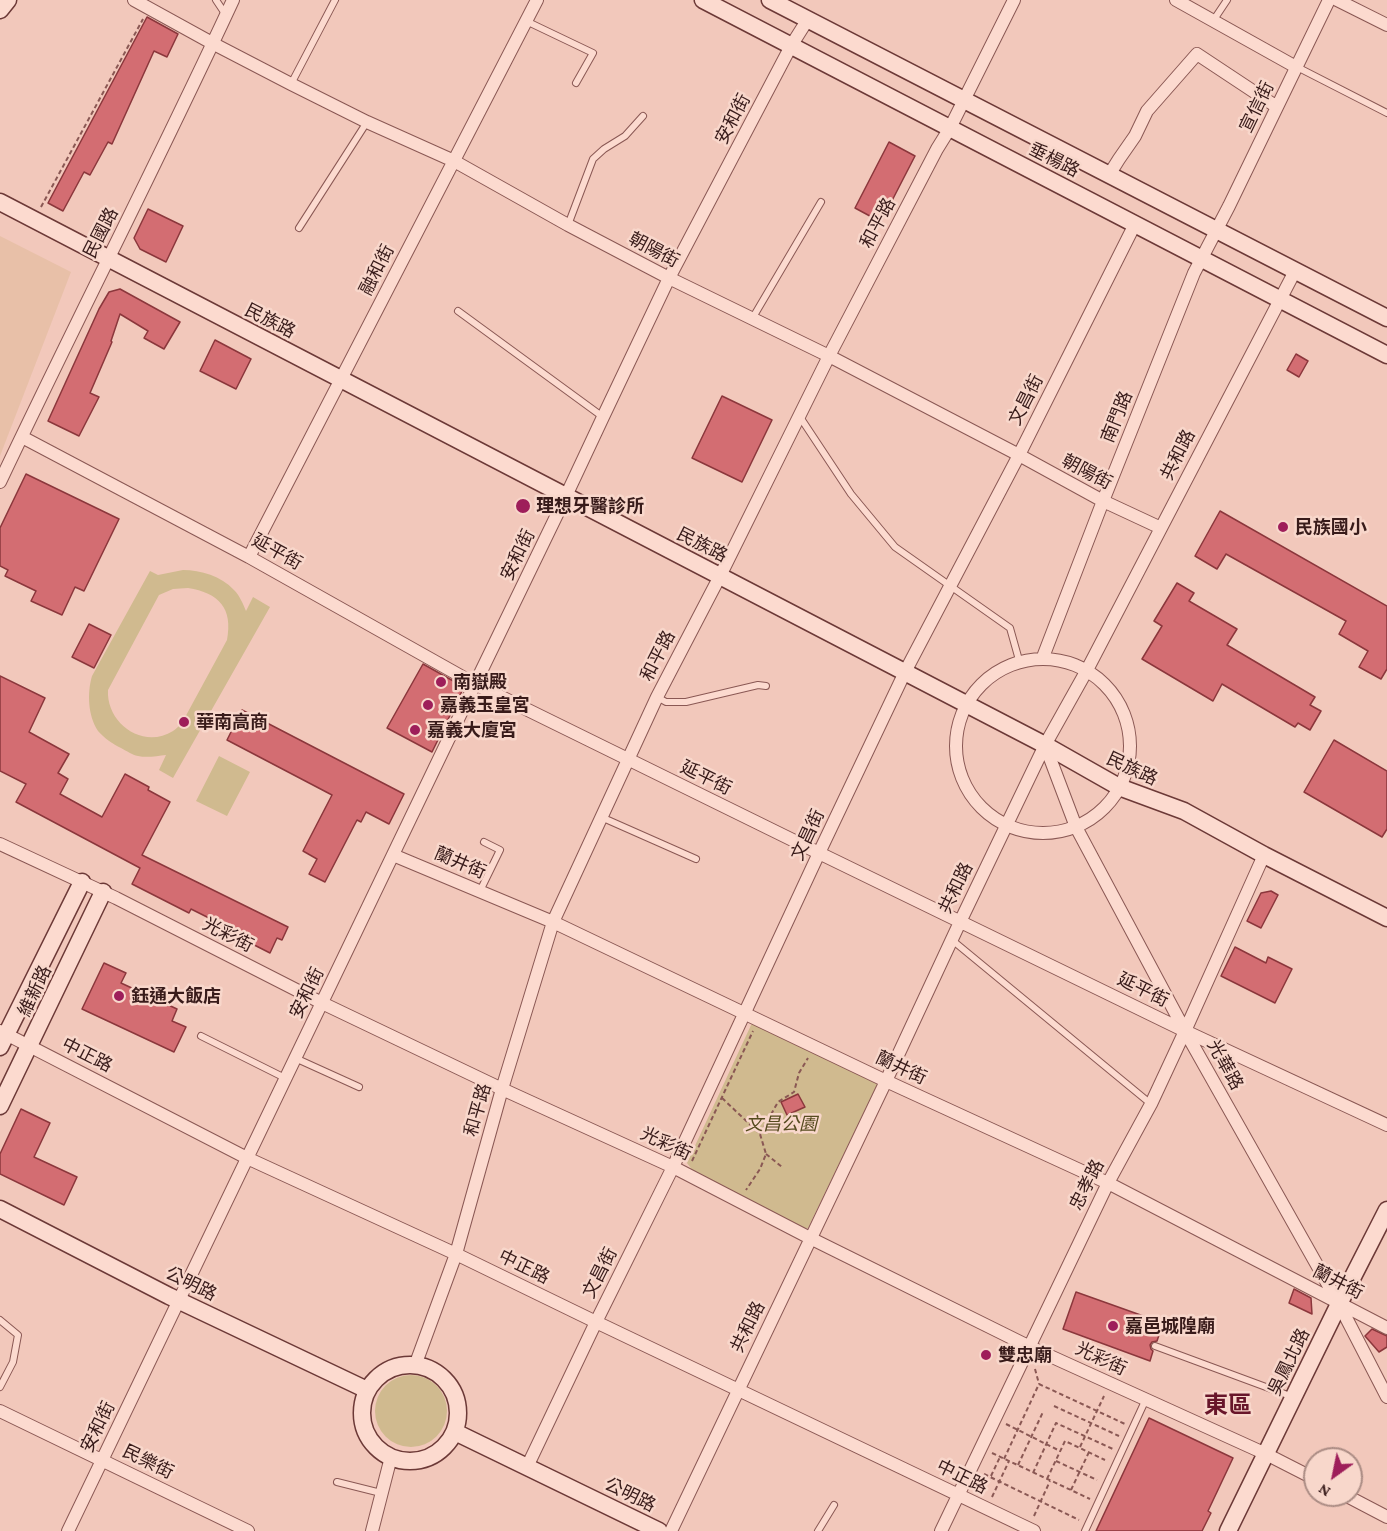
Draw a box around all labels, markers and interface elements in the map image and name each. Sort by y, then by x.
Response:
street label: 宣信街 [1235,78,1279,136]
street label: 安和街 [711,90,755,148]
street label: 垂楊路 [1025,138,1083,182]
street label: 和平路 [856,194,900,252]
street label: 民國路 [79,204,123,262]
street label: 朝陽街 [625,228,683,272]
street label: 融和街 [355,241,399,299]
street label: 民族路 [241,299,299,343]
street label: 文昌街 [1004,371,1048,429]
street label: 南門路 [1097,388,1137,446]
street label: 共和路 [1156,426,1200,484]
street label: 朝陽街 [1058,450,1116,494]
place label: 理想牙醫診所 [536,495,644,517]
marker: 理想牙醫診所 [514,497,532,515]
place label: 民族國小 [1295,516,1367,538]
marker: 民族國小 [1276,520,1290,534]
street label: 民族路 [673,523,731,567]
street label: 安和街 [496,526,540,584]
street label: 延平街 [248,529,306,575]
street label: 和平路 [636,627,680,685]
place label: 南嶽殿 [453,671,507,693]
marker: 南嶽殿 [434,675,448,689]
place label: 嘉義玉皇宮 [440,694,530,716]
marker: 嘉義玉皇宮 [421,698,435,712]
place label: 華南高商 [196,711,268,733]
marker: 華南高商 [177,715,191,729]
place label: 嘉義大廈宮 [427,719,517,741]
marker: 嘉義大廈宮 [408,723,422,737]
street label: 民族路 [1103,748,1161,790]
street label: 延平街 [677,756,735,800]
street label: 文昌街 [787,806,829,864]
street label: 蘭井街 [431,843,489,883]
street label: 共和路 [934,859,978,917]
street label: 光彩街 [199,913,257,957]
street label: 維新路 [14,962,56,1020]
street label: 安和街 [285,964,329,1022]
street label: 延平街 [1114,968,1172,1012]
place label: 鈺通大飯店 [131,985,221,1007]
marker: 鈺通大飯店 [112,989,126,1003]
street label: 中正路 [58,1033,116,1077]
street label: 光華路 [1202,1036,1248,1094]
street label: 蘭井街 [872,1047,930,1089]
street label: 和平路 [460,1081,496,1139]
park label: 文昌公園 [745,1113,817,1135]
street label: 光彩街 [637,1123,695,1165]
street label: 忠孝路 [1065,1156,1109,1214]
street label: 文昌街 [578,1244,622,1302]
street label: 中正路 [495,1245,553,1289]
street label: 蘭井街 [1309,1260,1367,1304]
street label: 公明路 [162,1262,220,1306]
street label: 共和路 [726,1298,770,1356]
place label: 嘉邑城隍廟 [1125,1315,1215,1337]
marker: 嘉邑城隍廟 [1106,1319,1120,1333]
street label: 吳鳳北路 [1264,1325,1314,1399]
street label: 光彩街 [1072,1338,1130,1380]
place label: 雙忠廟 [998,1344,1052,1366]
marker: 雙忠廟 [979,1348,993,1362]
district label: 東區 [1204,1392,1252,1420]
street label: 安和街 [76,1398,120,1456]
street label: 民樂街 [119,1440,177,1484]
north arrow [1303,1447,1363,1507]
street label: 中正路 [933,1455,991,1499]
street label: 公明路 [601,1473,659,1517]
text: N [1315,1481,1333,1501]

